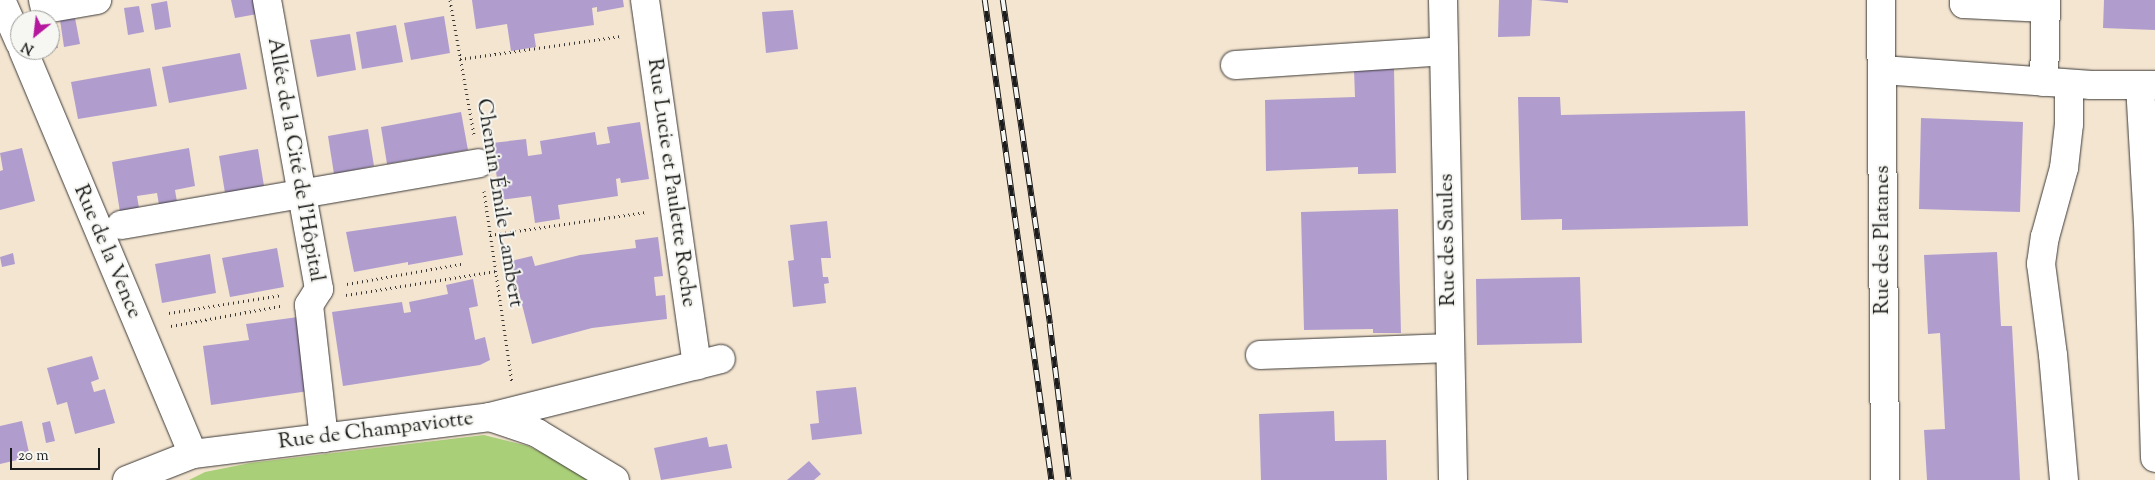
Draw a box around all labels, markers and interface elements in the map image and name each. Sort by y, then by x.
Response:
north arrow [10,10,60,60]
text: N [18,36,38,59]
street label: Allée de la Cité de l'Hôpital [261,36,329,284]
street label: Rue Lucie et Paulette Roche [641,57,701,309]
street label: Chemin Émile Lambert [470,97,528,309]
street label: Rue des Platanes [1870,165,1896,315]
street label: Rue des Saules [1434,173,1462,307]
street label: Rue de la Vence [67,181,147,323]
street label: Rue de Champaviotte [277,407,475,455]
scale bar [12,438,102,470]
text: 20 m [18,446,49,467]

